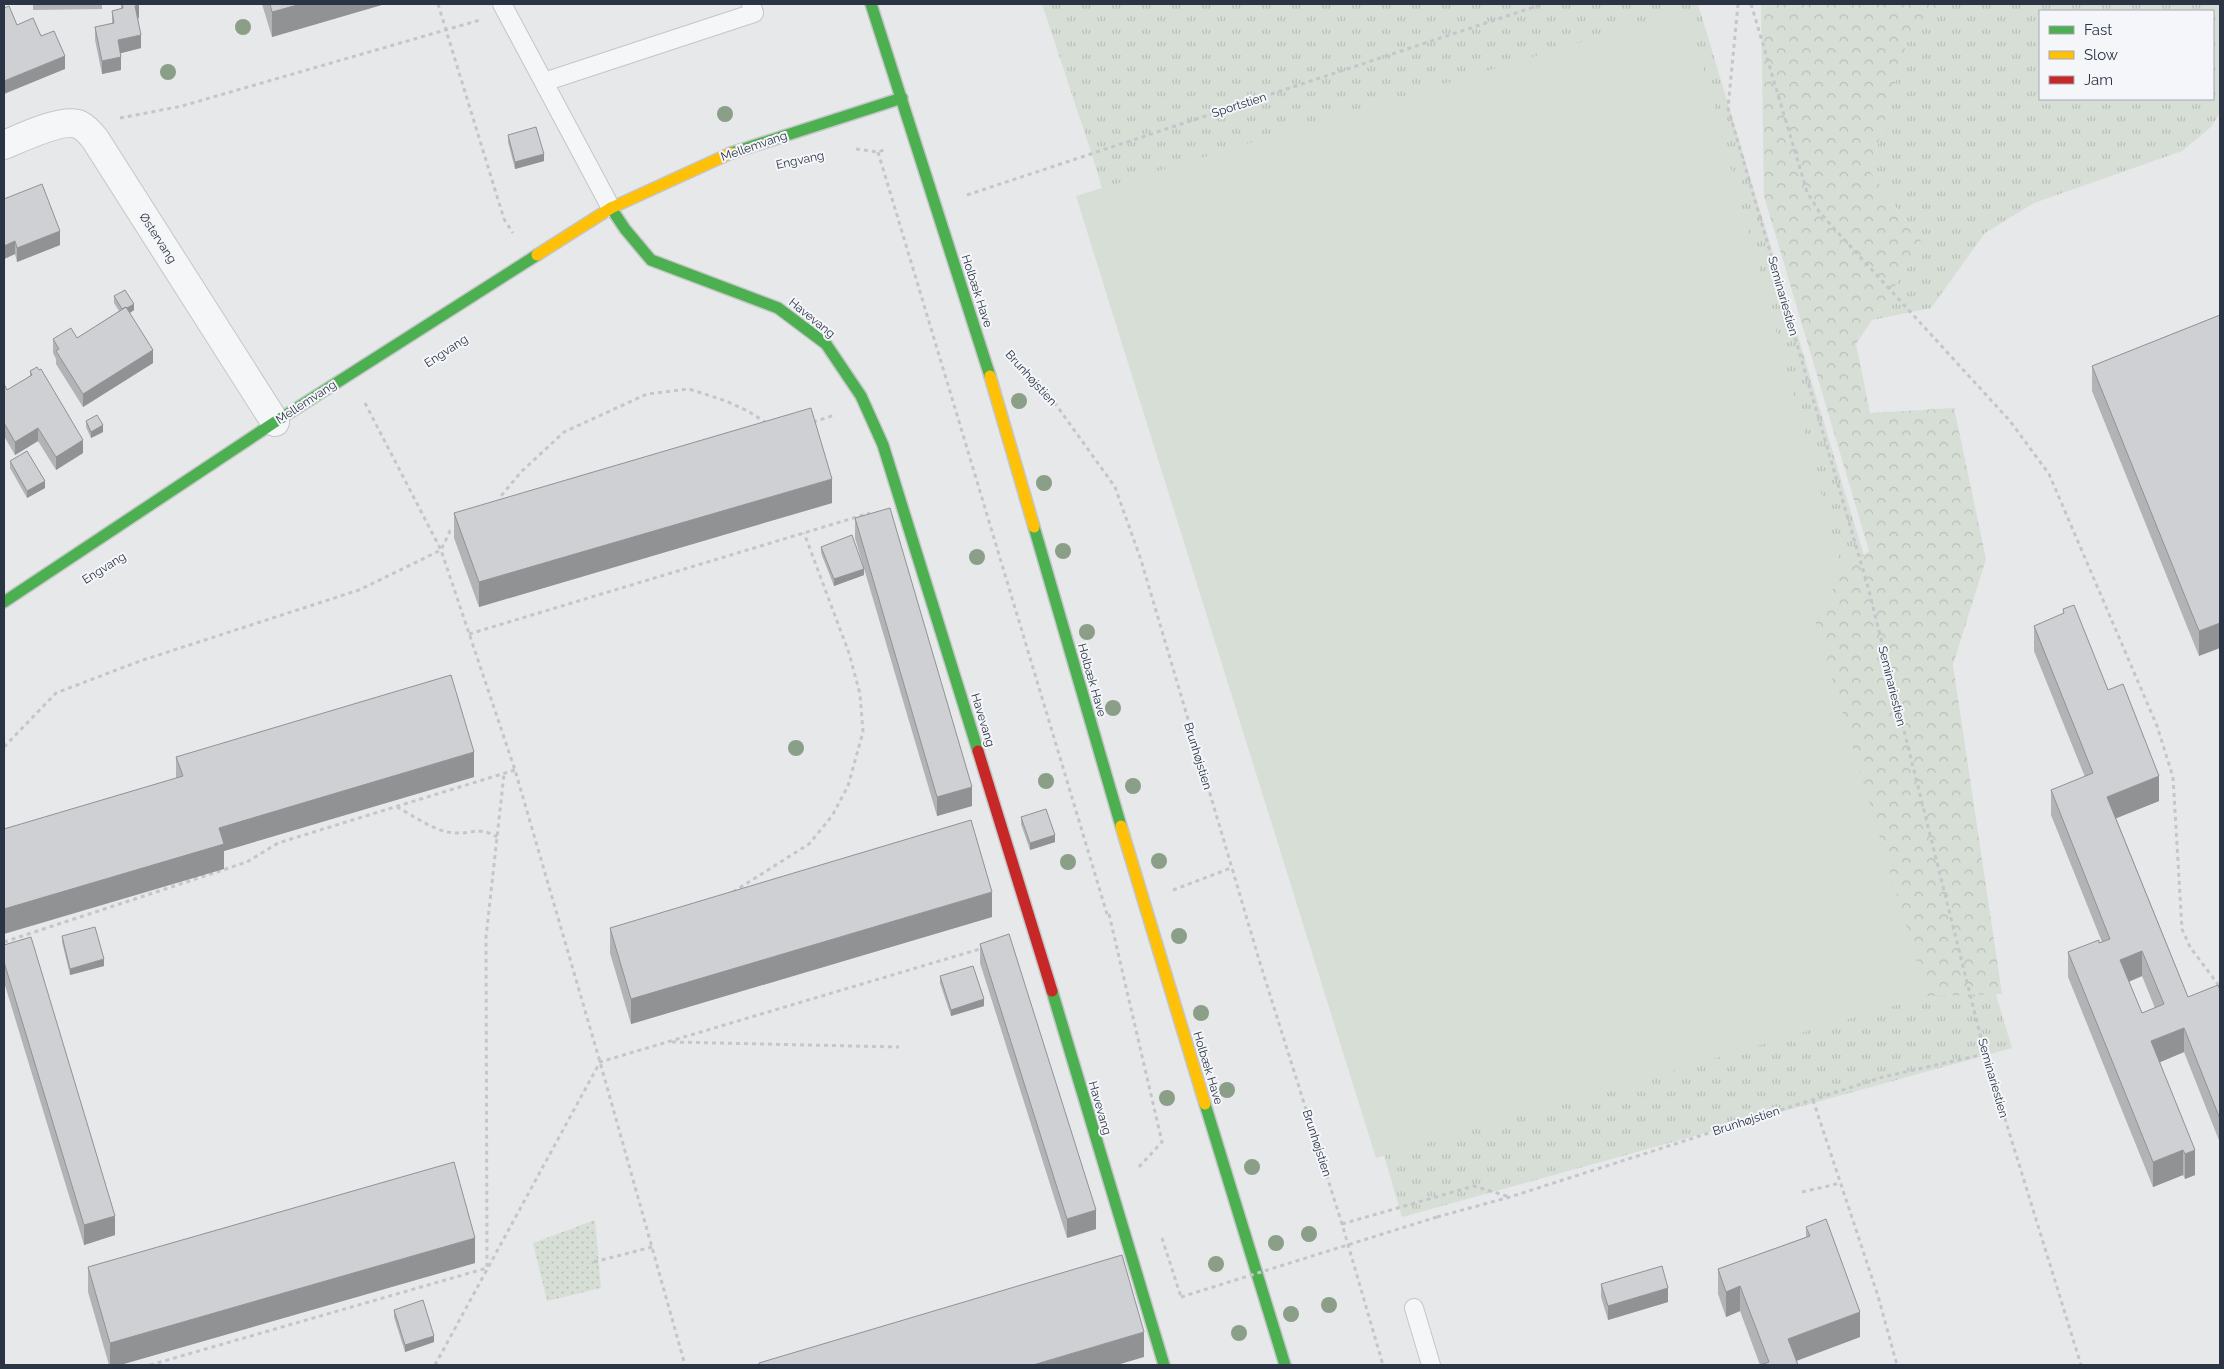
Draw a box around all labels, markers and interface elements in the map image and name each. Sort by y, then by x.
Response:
legend [2039,10,2214,100]
text: Fast [2084,21,2112,39]
text: Slow [2084,46,2118,64]
text: Jam [2084,71,2113,89]
street label: Sportstien [1210,90,1268,120]
street label: Mellemvang [719,128,789,164]
street label: Engvang [775,148,825,172]
street label: Østervang [137,210,179,266]
street label: Holbæk Have [959,253,995,329]
street label: Seminariestien [1765,255,1801,337]
street label: Havevang [786,295,838,341]
street label: Engvang [422,332,470,370]
street label: Brunhøjstien [1002,347,1060,409]
street label: Mellemvang [273,377,339,427]
street label: Engvang [80,549,128,587]
street label: Holbæk Have [1075,642,1109,718]
street label: Seminariestien [1875,645,1909,727]
street label: Havevang [968,691,998,749]
street label: Brunhøjstien [1181,721,1215,791]
street label: Holbæk Have [1190,1030,1226,1106]
street label: Seminariestien [1975,1037,2011,1119]
street label: Havevang [1086,1079,1114,1137]
street label: Brunhøjstien [1711,1104,1781,1138]
street label: Brunhøjstien [1300,1108,1334,1178]

